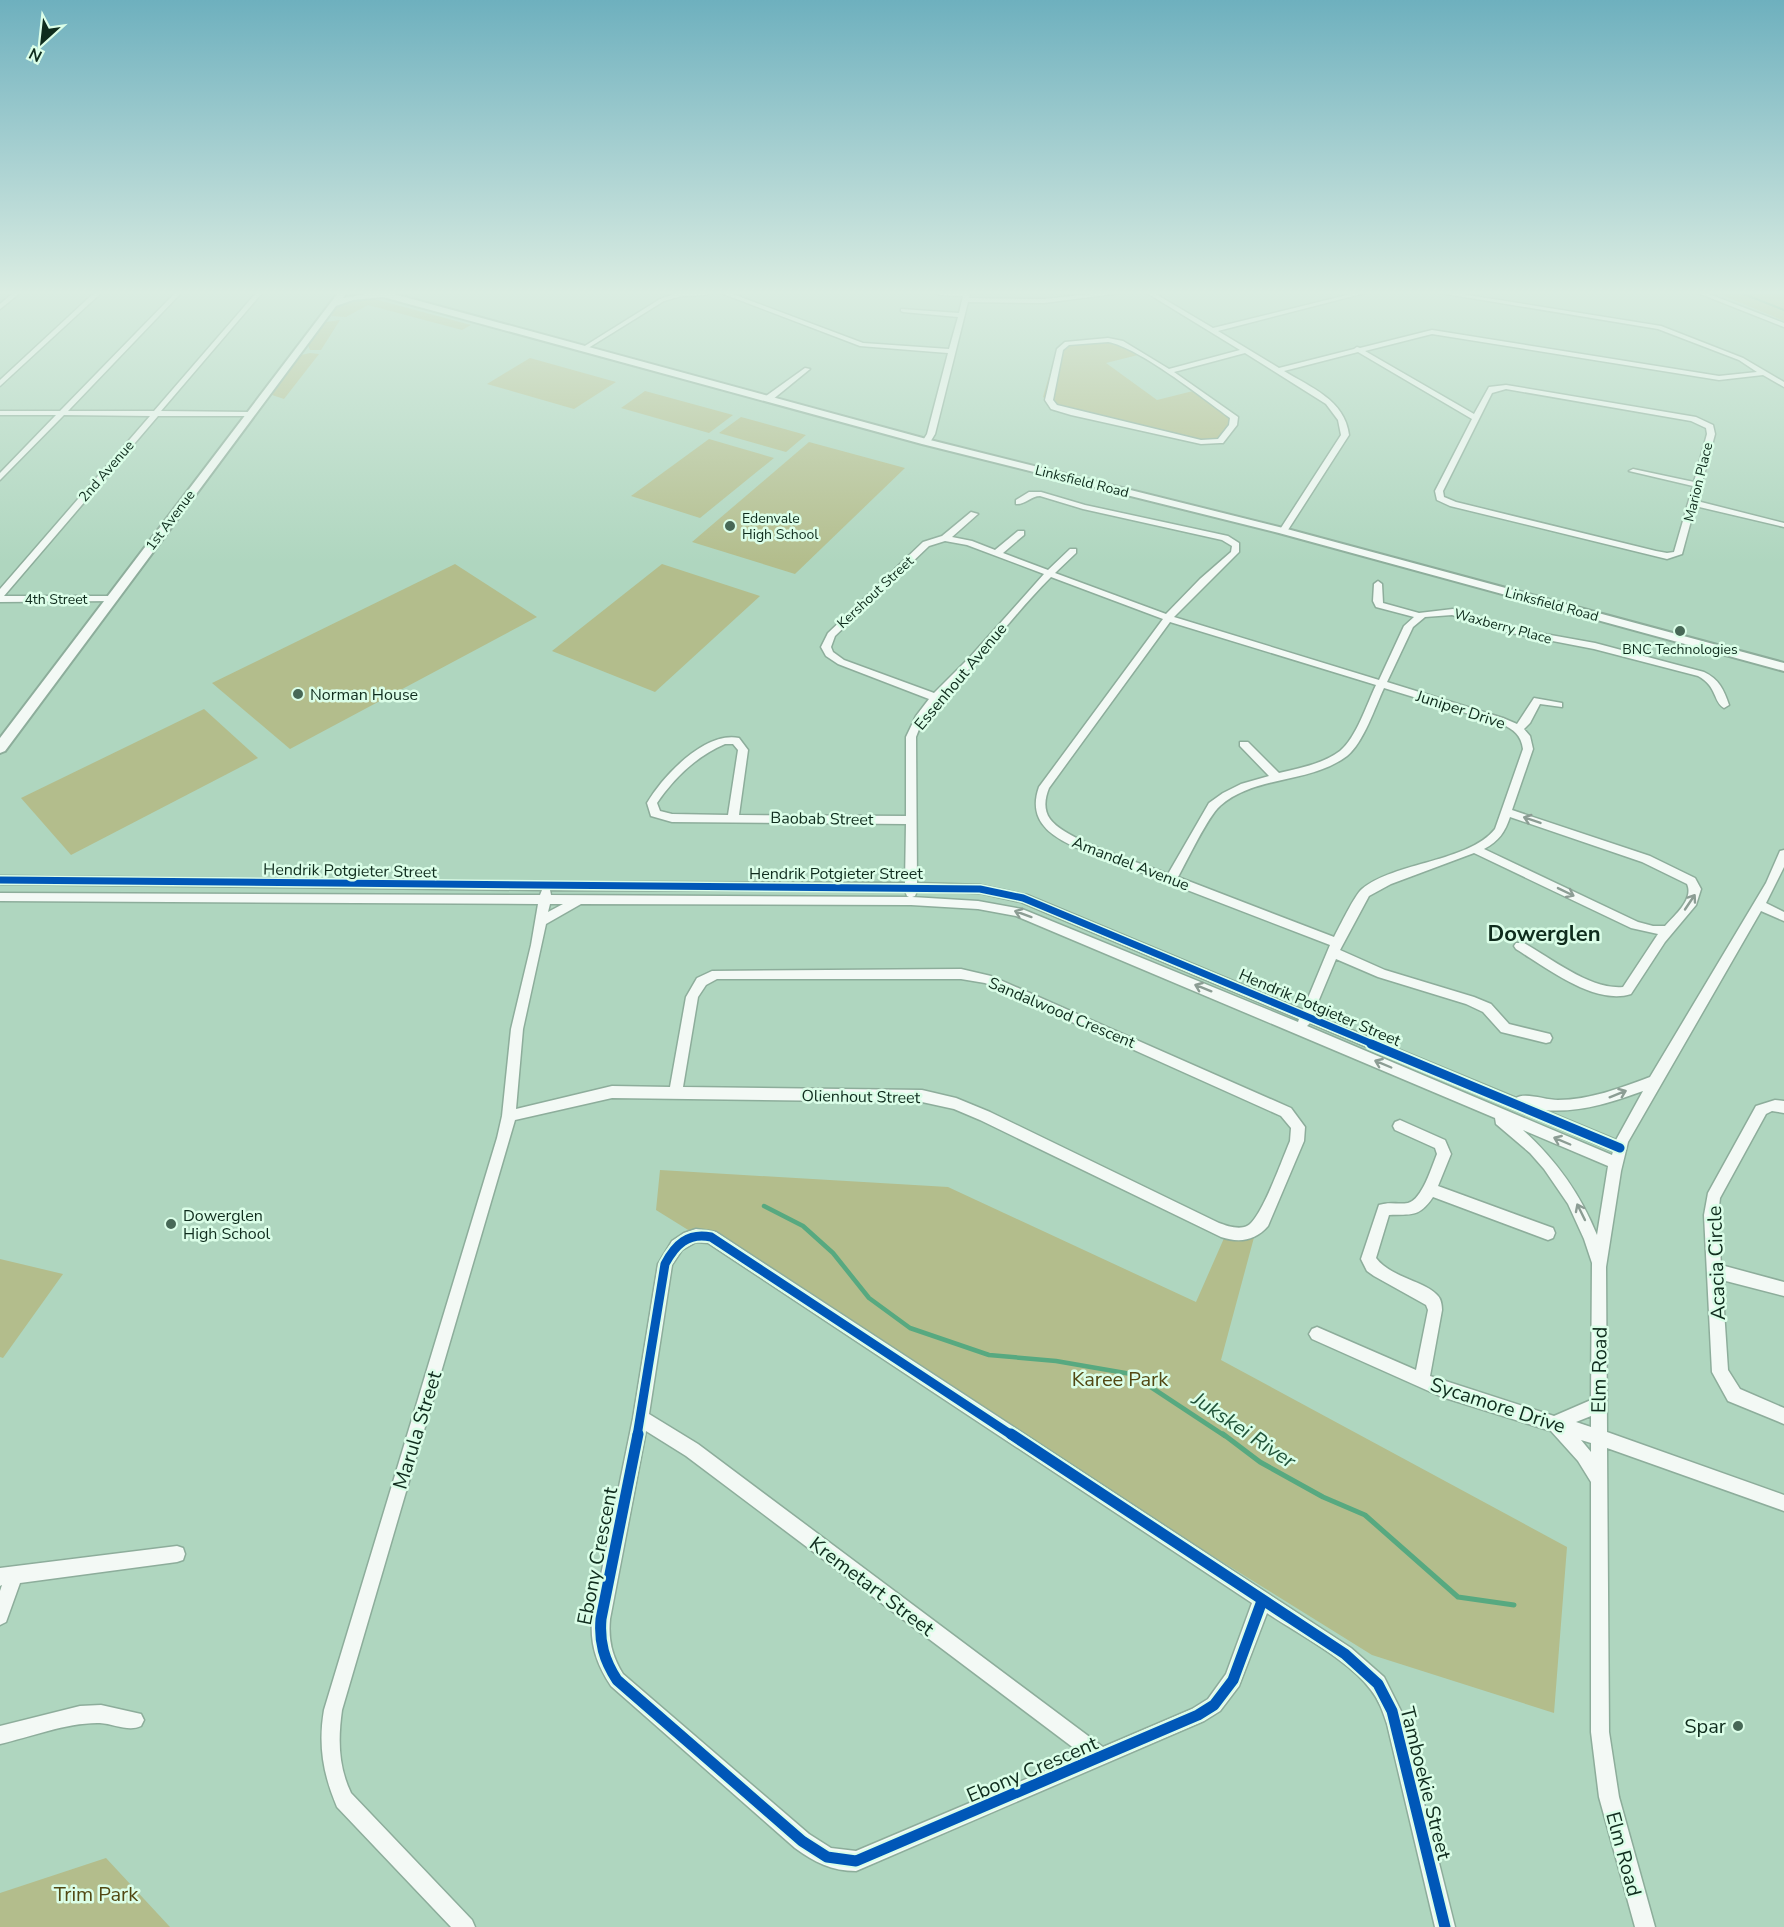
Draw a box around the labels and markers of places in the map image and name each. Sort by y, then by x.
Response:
place label: Edenvale High School [742,509,819,544]
marker: Edenvale High School [723,519,737,533]
marker: BNC Technologies [1673,624,1687,638]
place label: BNC Technologies [1622,640,1738,659]
place label: Norman House [310,684,418,706]
marker: Norman House [291,687,305,701]
place label: Dowerglen High School [183,1205,271,1245]
marker: Dowerglen High School [164,1217,178,1231]
place label: Spar [1684,1713,1726,1740]
marker: Spar [1731,1719,1745,1733]

